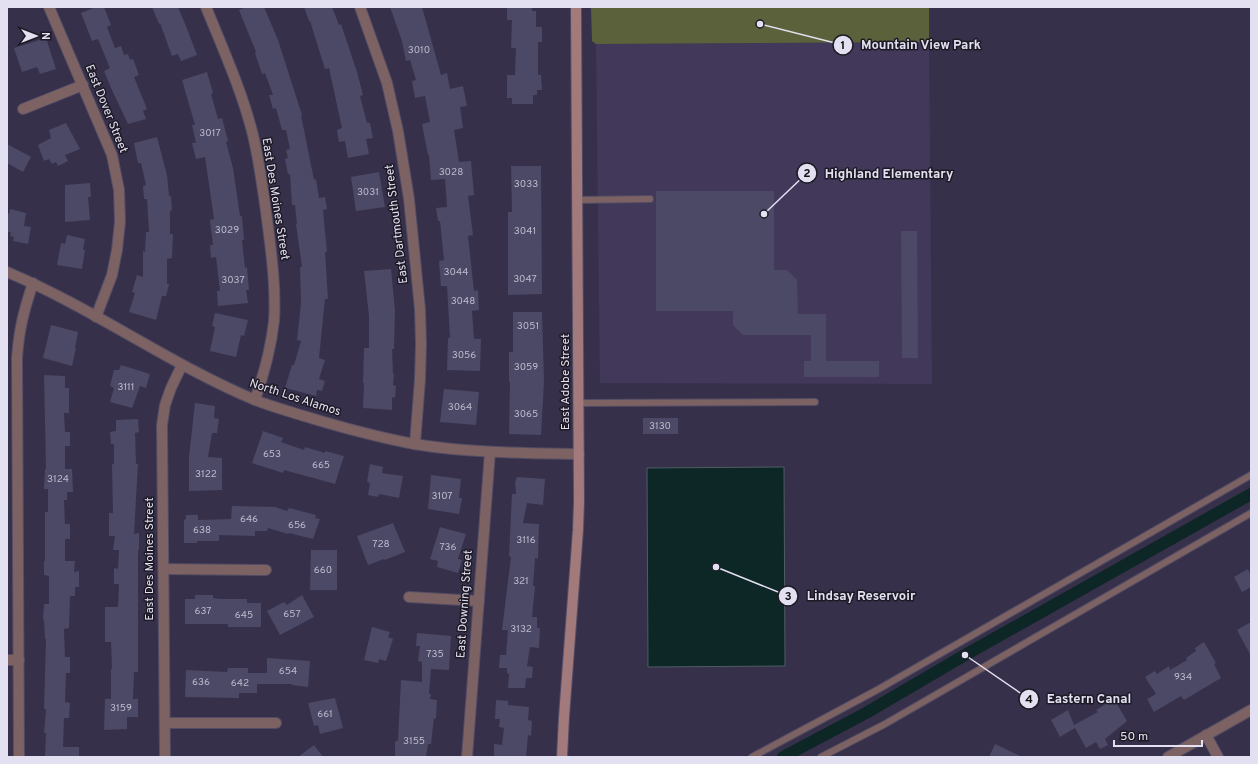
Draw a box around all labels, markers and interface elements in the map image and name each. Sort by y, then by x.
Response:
north arrow [16,16,56,56]
text: N [38,32,52,40]
callout: Mountain View Park [833,32,989,57]
text: 1 [841,38,845,54]
text: Mountain View Park [861,38,981,54]
house number: 3010 [408,44,430,57]
street label: East Dover Street [81,62,131,156]
house number: 3017 [199,127,221,140]
street label: East Des Moines Street [257,137,293,261]
callout: Highland Elementary [797,161,961,186]
street label: East Dartmouth Street [382,163,412,285]
house number: 3028 [439,166,463,179]
text: 2 [803,166,811,182]
text: Highland Elementary [825,167,954,183]
house number: 3033 [514,178,538,191]
house number: 3031 [357,186,379,199]
house number: 3029 [215,224,239,237]
house number: 3041 [514,225,536,238]
house number: 3044 [444,266,468,279]
house number: 3047 [513,273,537,286]
house number: 3037 [221,274,245,287]
house number: 3048 [451,295,475,308]
house number: 3051 [517,320,539,333]
street label: East Adobe Street [558,334,574,430]
house number: 3056 [452,349,476,362]
house number: 3059 [514,361,538,374]
street label: North Los Alamos [247,376,343,420]
house number: 3111 [117,381,135,394]
house number: 3064 [448,401,472,414]
house number: 3065 [514,408,538,421]
house number: 3130 [649,420,671,433]
house number: 653 [263,448,281,461]
house number: 665 [312,459,330,472]
house number: 3122 [195,468,217,481]
house number: 3124 [47,473,69,486]
house number: 3107 [431,490,453,503]
street label: East Des Moines Street [142,497,158,621]
house number: 646 [240,513,258,526]
house number: 656 [288,519,306,532]
house number: 638 [193,524,211,537]
house number: 3116 [516,534,536,547]
house number: 728 [372,538,390,551]
house number: 736 [439,541,457,554]
street label: East Downing Street [453,549,477,659]
house number: 660 [314,564,332,577]
house number: 321 [513,575,529,588]
callout: Lindsay Reservoir [778,583,923,608]
text: 3 [784,589,792,605]
text: Lindsay Reservoir [807,589,916,605]
house number: 637 [194,605,212,618]
house number: 657 [283,608,301,621]
house number: 645 [235,609,253,622]
house number: 3132 [510,623,532,636]
house number: 735 [426,648,444,661]
house number: 654 [279,665,297,678]
house number: 934 [1174,671,1192,684]
house number: 636 [192,676,210,689]
house number: 642 [231,677,249,690]
callout: Eastern Canal [1019,686,1139,711]
text: 4 [1025,692,1033,708]
text: Eastern Canal [1047,692,1131,708]
house number: 3159 [110,702,132,715]
house number: 661 [317,708,333,721]
scale bar [1114,722,1202,748]
text: 50 m [1120,729,1148,745]
house number: 3155 [403,735,425,748]

